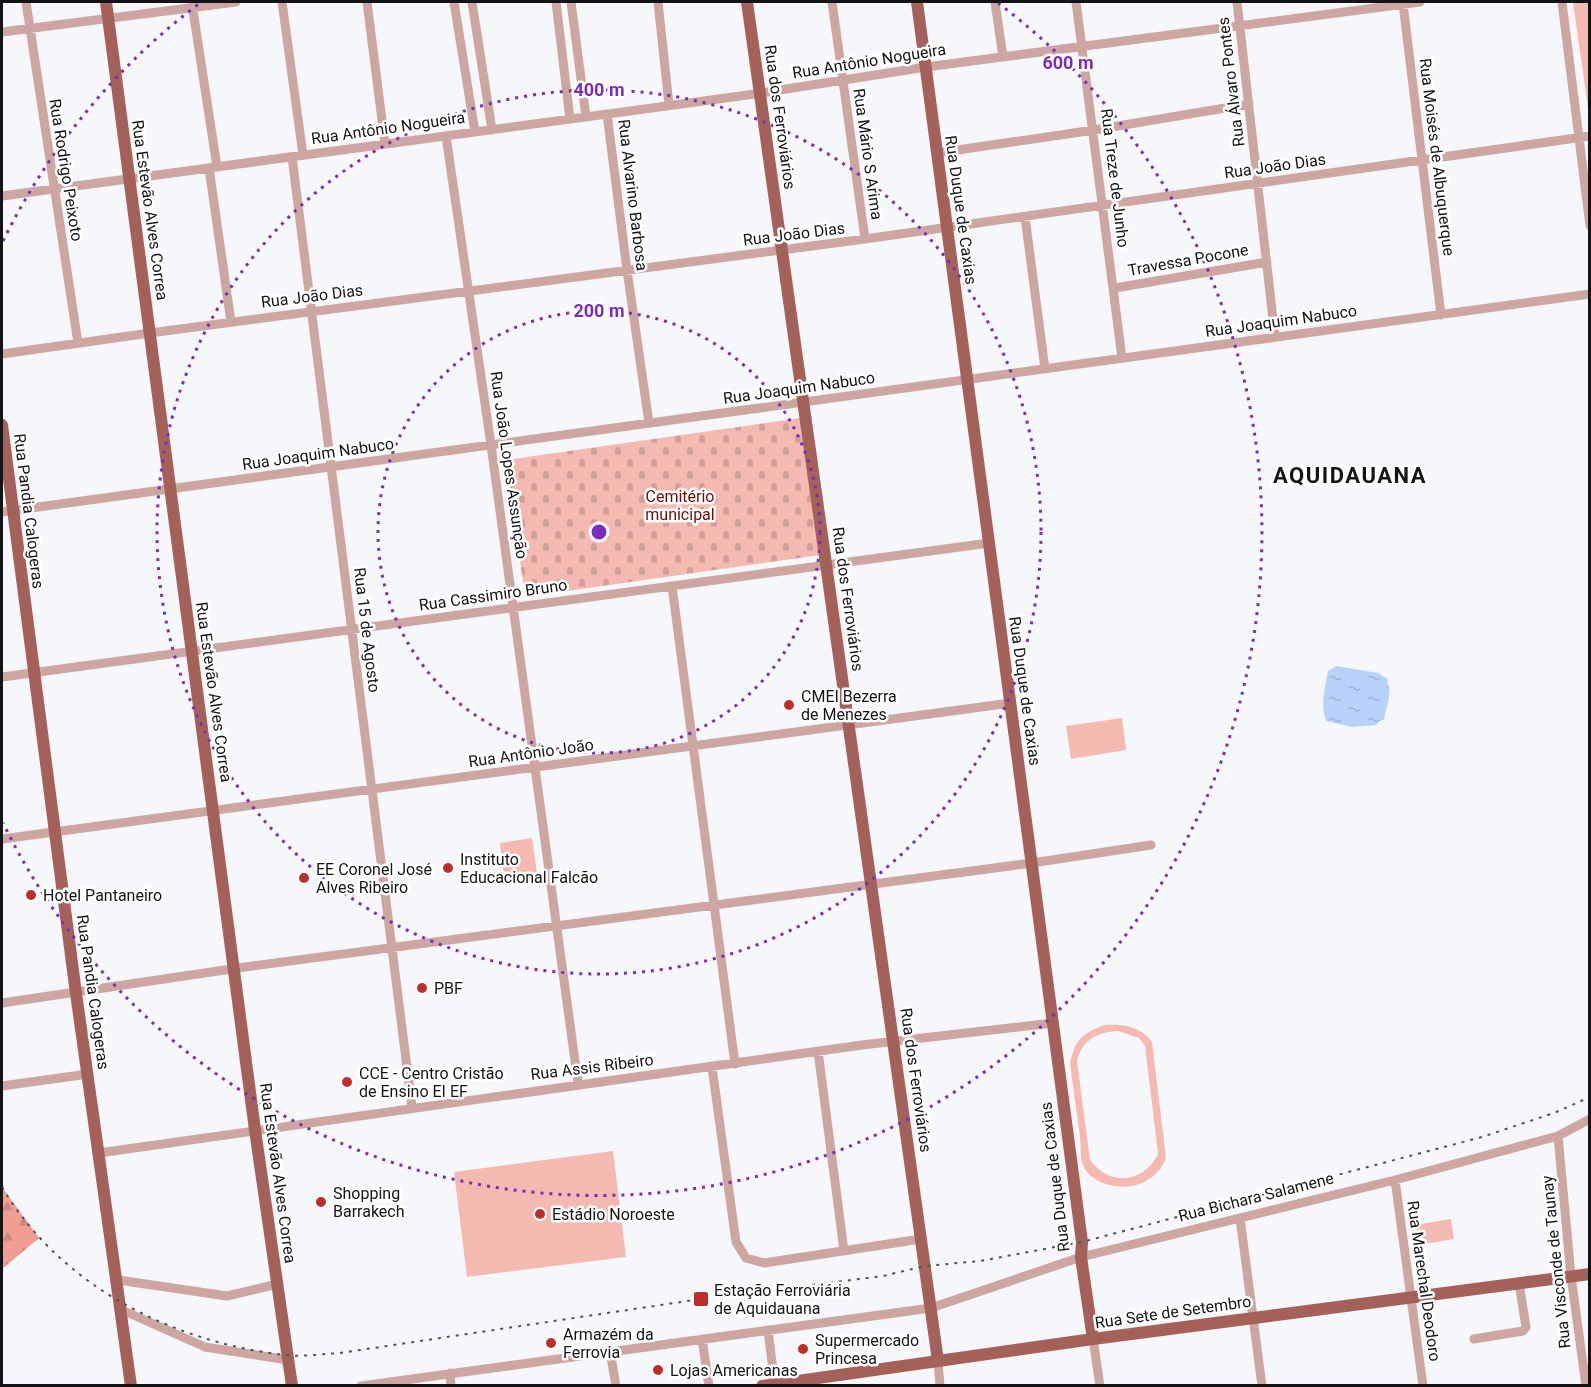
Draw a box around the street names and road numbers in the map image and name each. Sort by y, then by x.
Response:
street label: Rua Álvaro Pontes [1214,16,1248,148]
street label: Rua Antônio Nogueira [791,39,947,83]
street label: Rua dos Ferroviários [760,44,800,190]
street label: Rua Moisés de Albuquerque [1415,57,1459,257]
street label: Rua Mário S Arima [849,87,887,221]
street label: Rua Rodrigo Peixoto [45,97,87,243]
street label: Rua Treze de Junho [1097,107,1133,249]
street label: Rua Antônio Nogueira [310,108,466,148]
street label: Rua Alvarino Barbosa [614,118,652,272]
street label: Rua Estevão Alves Correa [128,119,172,301]
street label: Rua Duque de Caxias [941,134,981,286]
street label: Rua João Dias [1223,149,1327,183]
street label: Rua João Dias [742,218,846,250]
street label: Travessa Pocone [1126,240,1250,280]
street label: Rua João Dias [260,280,364,312]
street label: Rua Joaquim Nabuco [1204,301,1358,341]
street label: Rua Joaquim Nabuco [722,368,876,408]
street label: Rua João Lopes Assunção [486,370,532,560]
street label: Rua Pandia Calogeras [10,432,48,590]
street label: Rua Joaquim Nabuco [241,434,395,474]
street label: Rua dos Ferroviários [828,526,868,672]
street label: Rua 15 de Agosto [350,566,384,694]
street label: Rua Cassimiro Bruno [418,575,568,615]
street label: Rua Estevão Alves Correa [192,601,236,783]
street label: Rua Duque de Caxias [1005,615,1045,767]
street label: Rua Antônio João [467,735,595,771]
street label: Rua Pandia Calogeras [73,913,113,1071]
street label: Rua dos Ferroviários [896,1007,936,1153]
street label: Rua Assis Ribeiro [529,1050,655,1084]
street label: Rua Estevão Alves Correa [256,1082,300,1264]
street label: Rua Duque de Caxias [1036,1101,1074,1253]
street label: Rua Bichara Salamene [1176,1168,1336,1226]
street label: Rua Visconde de Taunay [1537,1174,1575,1349]
street label: Rua Marechal Deodoro [1403,1199,1445,1363]
street label: Rua Sete de Setembro [1094,1292,1252,1332]

